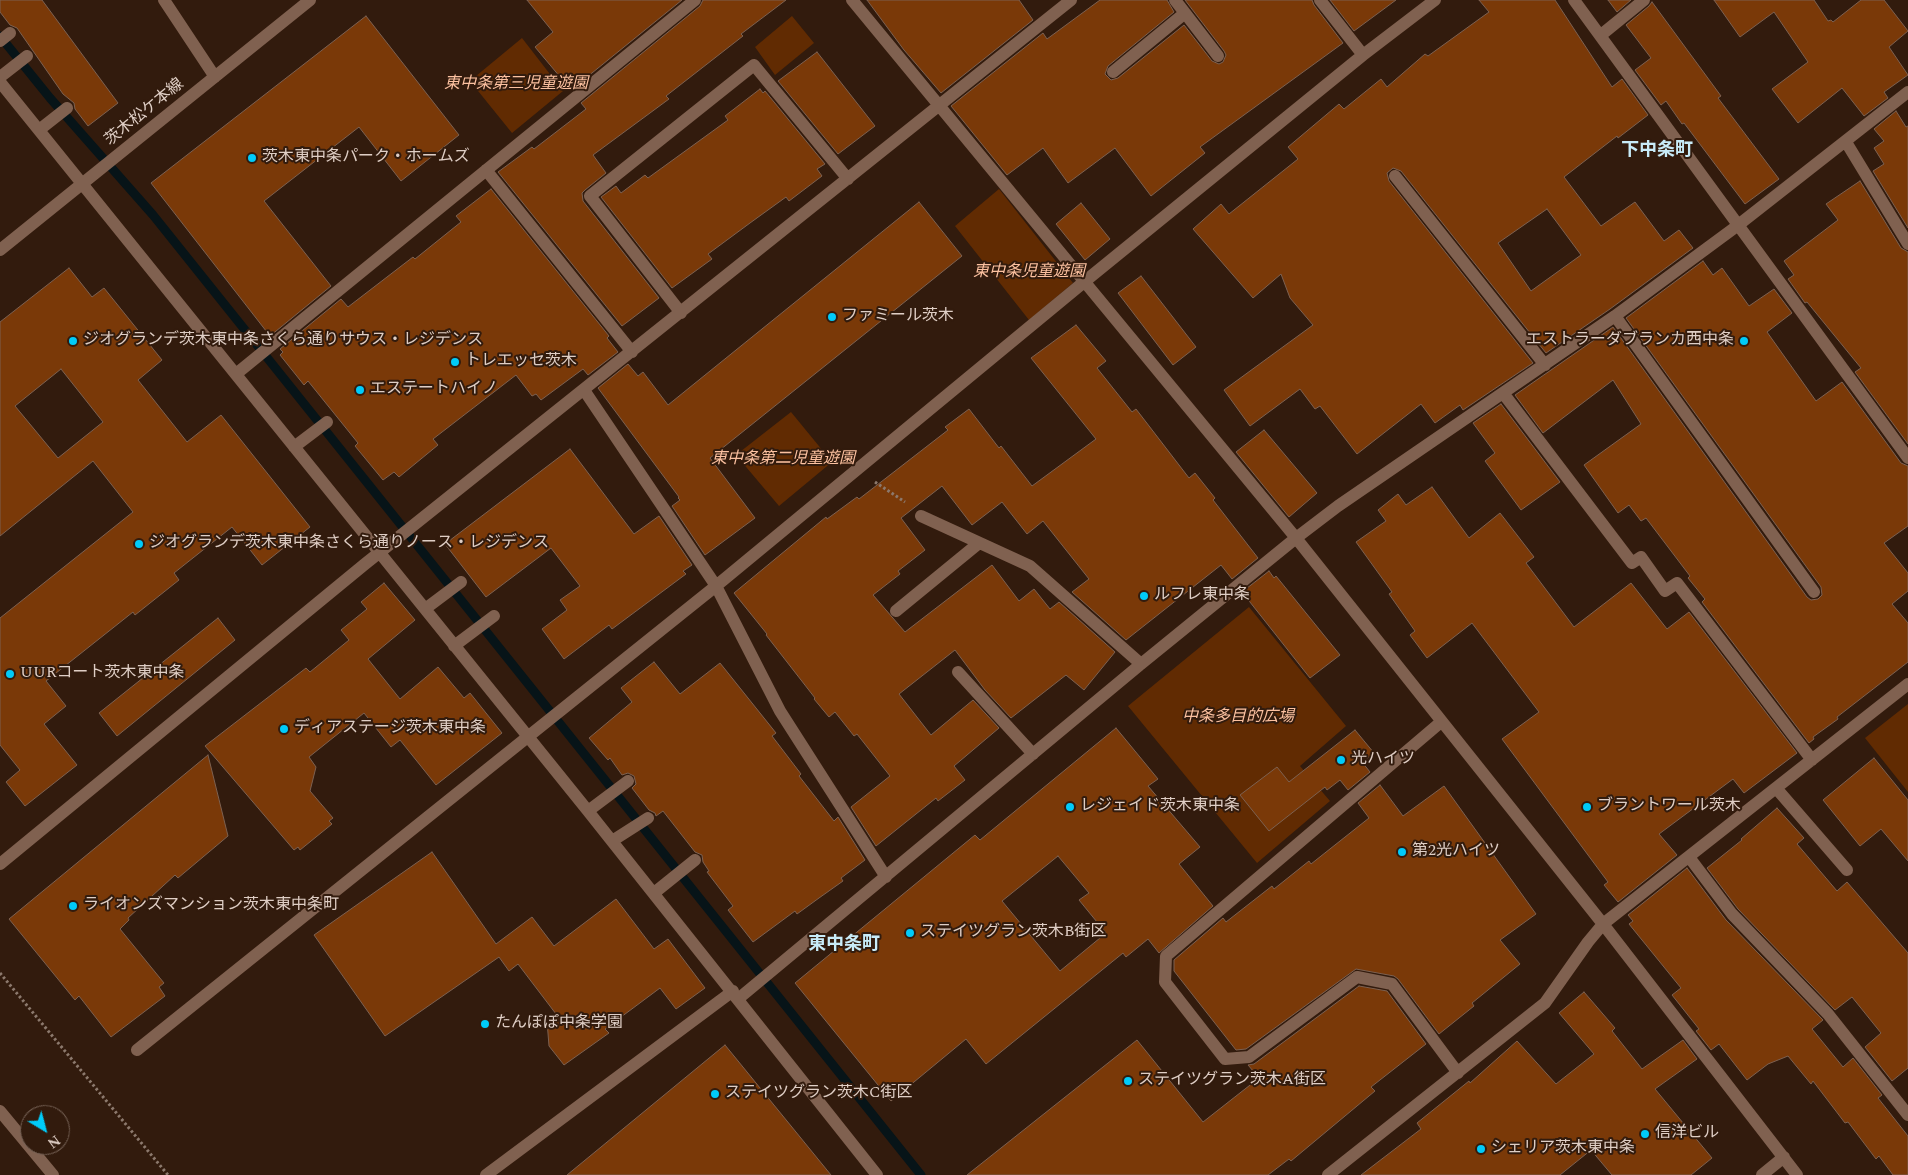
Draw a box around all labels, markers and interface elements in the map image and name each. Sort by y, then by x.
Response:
street label: 茨木松ケ本線 [102,75,188,151]
park label: 東中条第三児童遊園 [444,75,588,95]
district label: 下中条町 [1621,140,1693,162]
place label: 茨木東中条パーク・ホームズ [262,148,470,168]
marker: 茨木東中条パーク・ホームズ [246,152,258,164]
park label: 東中条児童遊園 [973,263,1085,283]
place label: ファミール茨木 [842,307,954,327]
marker: ファミール茨木 [826,311,838,323]
place label: ジオグランデ茨木東中条さくら通りサウス・レジデンス [83,331,483,351]
place label: エストラーダブランカ西中条 [1526,331,1734,351]
marker: ジオグランデ茨木東中条さくら通りサウス・レジデンス [67,335,79,347]
marker: エストラーダブランカ西中条 [1738,335,1750,347]
place label: トレエッセ茨木 [465,352,577,372]
marker: トレエッセ茨木 [449,356,461,368]
place label: エステートハイノ [370,380,498,400]
marker: エステートハイノ [354,384,366,396]
park label: 東中条第二児童遊園 [711,450,855,470]
place label: ジオグランデ茨木東中条さくら通りノース・レジデンス [149,534,549,554]
marker: ジオグランデ茨木東中条さくら通りノース・レジデンス [133,538,145,550]
place label: ルフレ東中条 [1154,586,1250,606]
marker: ルフレ東中条 [1138,590,1150,602]
place label: UURコート茨木東中条 [20,664,184,684]
marker: UURコート茨木東中条 [4,668,16,680]
park label: 中条多目的広場 [1182,708,1294,728]
place label: ディアステージ茨木東中条 [294,719,486,739]
marker: ディアステージ茨木東中条 [278,723,290,735]
place label: 光ハイツ [1351,750,1415,770]
marker: 光ハイツ [1335,754,1347,766]
place label: レジェイド茨木東中条 [1080,797,1240,817]
place label: ブラントワール茨木 [1597,797,1741,817]
marker: レジェイド茨木東中条 [1064,801,1076,813]
marker: ブラントワール茨木 [1581,801,1593,813]
place label: 第2光ハイツ [1412,842,1500,862]
marker: 第2光ハイツ [1396,846,1408,858]
place label: ライオンズマンション茨木東中条町 [83,896,339,916]
marker: ライオンズマンション茨木東中条町 [67,900,79,912]
place label: ステイツグラン茨木B街区 [920,923,1107,943]
marker: ステイツグラン茨木B街区 [904,927,916,939]
district label: 東中条町 [808,934,880,956]
place label: たんぽぽ中条学園 [495,1014,623,1034]
marker: たんぽぽ中条学園 [479,1018,491,1030]
place label: ステイツグラン茨木A街区 [1138,1071,1326,1091]
marker: ステイツグラン茨木A街区 [1122,1075,1134,1087]
place label: ステイツグラン茨木C街区 [725,1084,913,1104]
marker: ステイツグラン茨木C街区 [709,1088,721,1100]
north arrow [20,1105,70,1155]
place label: 信洋ビル [1655,1124,1719,1144]
marker: 信洋ビル [1639,1128,1651,1140]
text: N [43,1130,65,1153]
place label: シェリア茨木東中条 [1491,1139,1635,1159]
marker: シェリア茨木東中条 [1475,1143,1487,1155]

